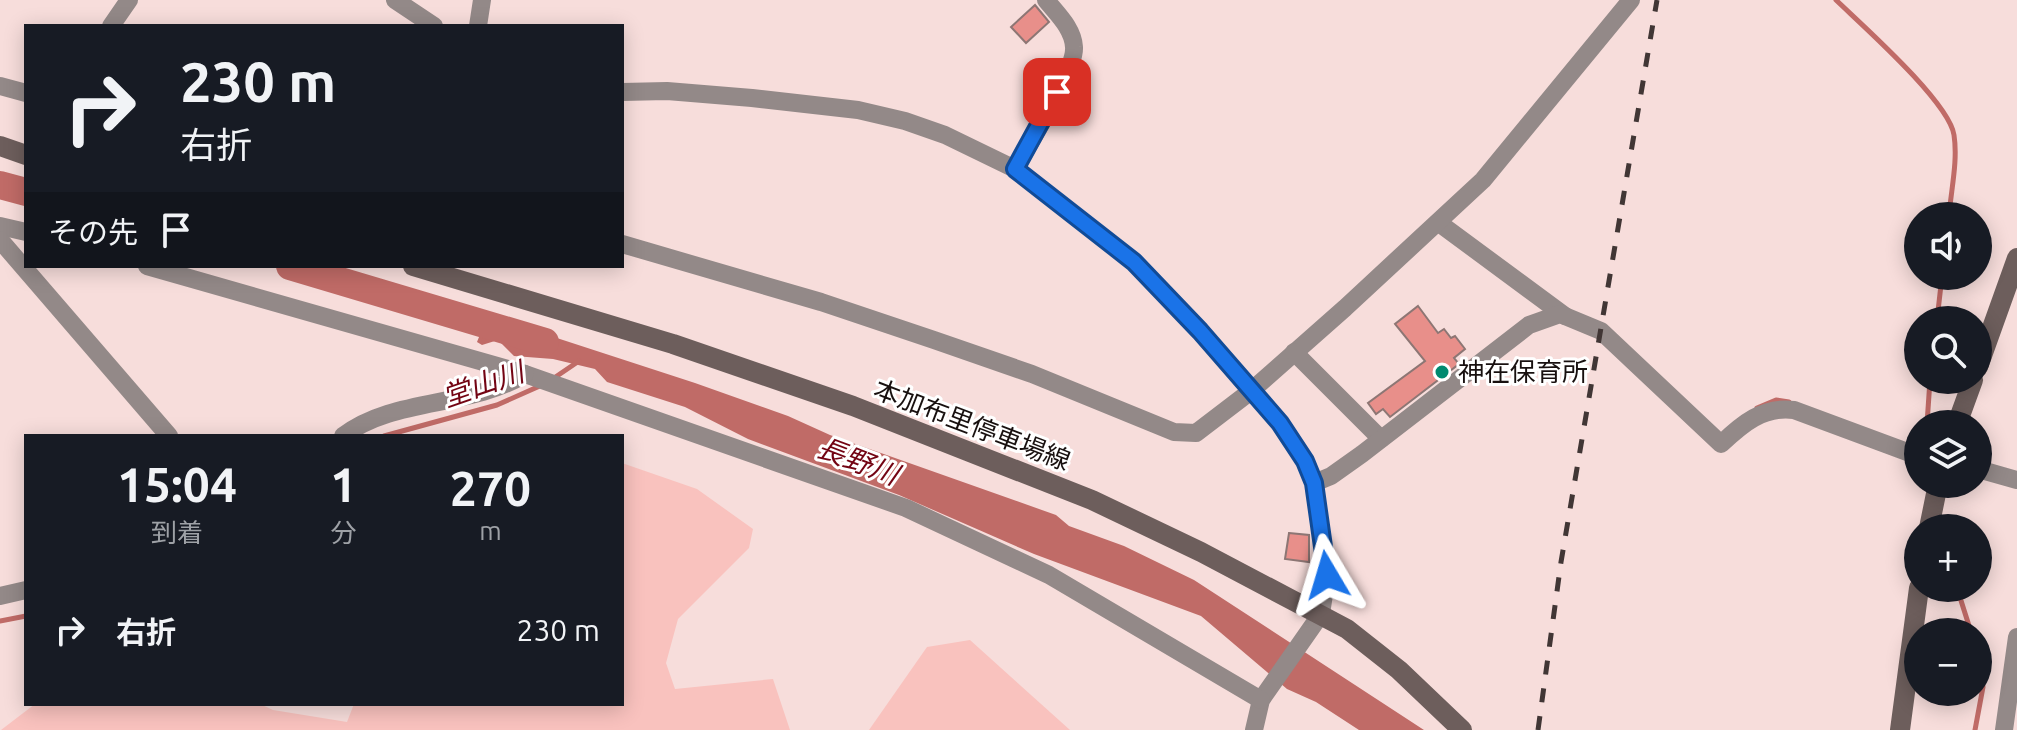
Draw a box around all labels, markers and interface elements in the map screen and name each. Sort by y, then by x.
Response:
text: 230 m [180,50,336,113]
icon: right [48,56,152,160]
pin [1023,58,1091,126]
icon: arrive [1035,70,1079,114]
text: 右折 [180,124,252,165]
map controls [1904,202,1992,706]
button: sound [1904,202,1992,290]
icon: arrive [154,208,198,252]
text: その先 [48,215,138,249]
button: search [1904,306,1992,394]
water label: 堂山川 [438,354,530,412]
place label: 神在保育所 [1458,357,1588,386]
marker: 神在保育所 [1433,363,1451,381]
street label: 本加布里停車場線 [870,374,1074,475]
button: layers [1904,410,1992,498]
water label: 長野川 [813,431,906,491]
text: 15:04 [117,457,237,511]
text: 1 [330,457,357,511]
text: 270 [450,461,531,515]
button: + [1904,514,1992,602]
text: m [479,516,502,545]
text: 到着 [151,518,203,547]
text: 分 [330,518,356,547]
position arrow [1285,533,1369,617]
icon: right [48,608,92,652]
text: 230 m [516,613,600,647]
text: 右折 [116,615,176,649]
button: − [1904,618,1992,706]

